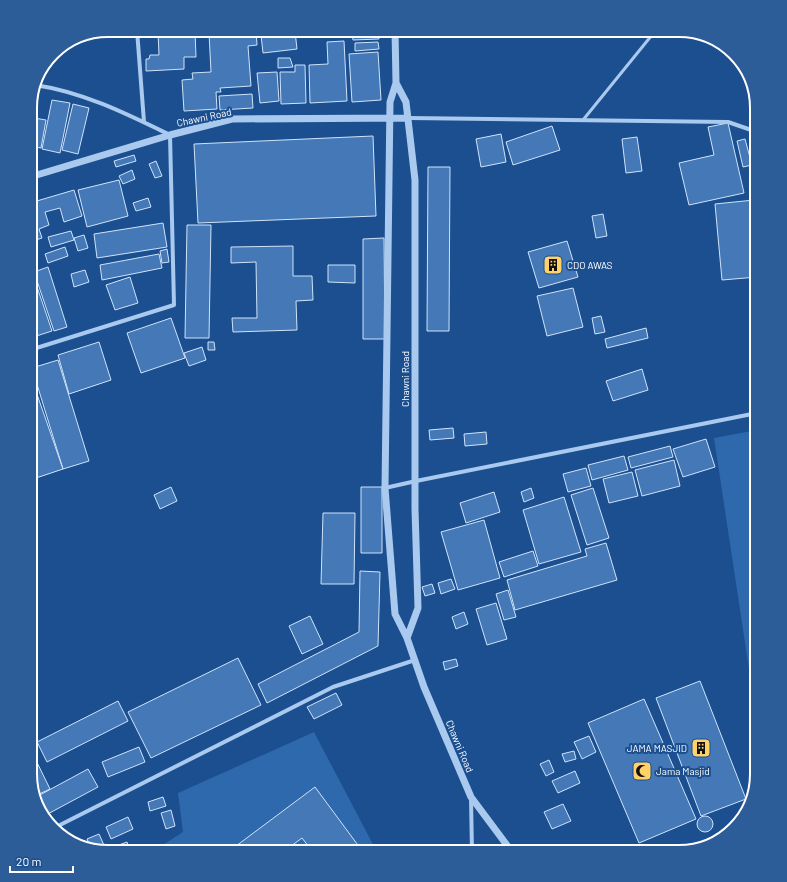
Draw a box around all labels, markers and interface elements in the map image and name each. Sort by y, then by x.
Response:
street label: Chawni Road [175,105,233,129]
building icon: CDO AWAS [542,254,564,276]
place label: CDO AWAS [567,259,613,271]
street label: Chawni Road [399,351,411,407]
street label: Chawni Road [444,718,476,774]
building icon: JAMA MASJID [690,737,712,759]
place label: JAMA MASJID [627,742,687,754]
mosque icon: Jama Masjid [631,760,653,782]
place label: Jama Masjid [656,765,710,777]
scale bar [10,848,73,874]
text: 20 m [16,854,42,868]

